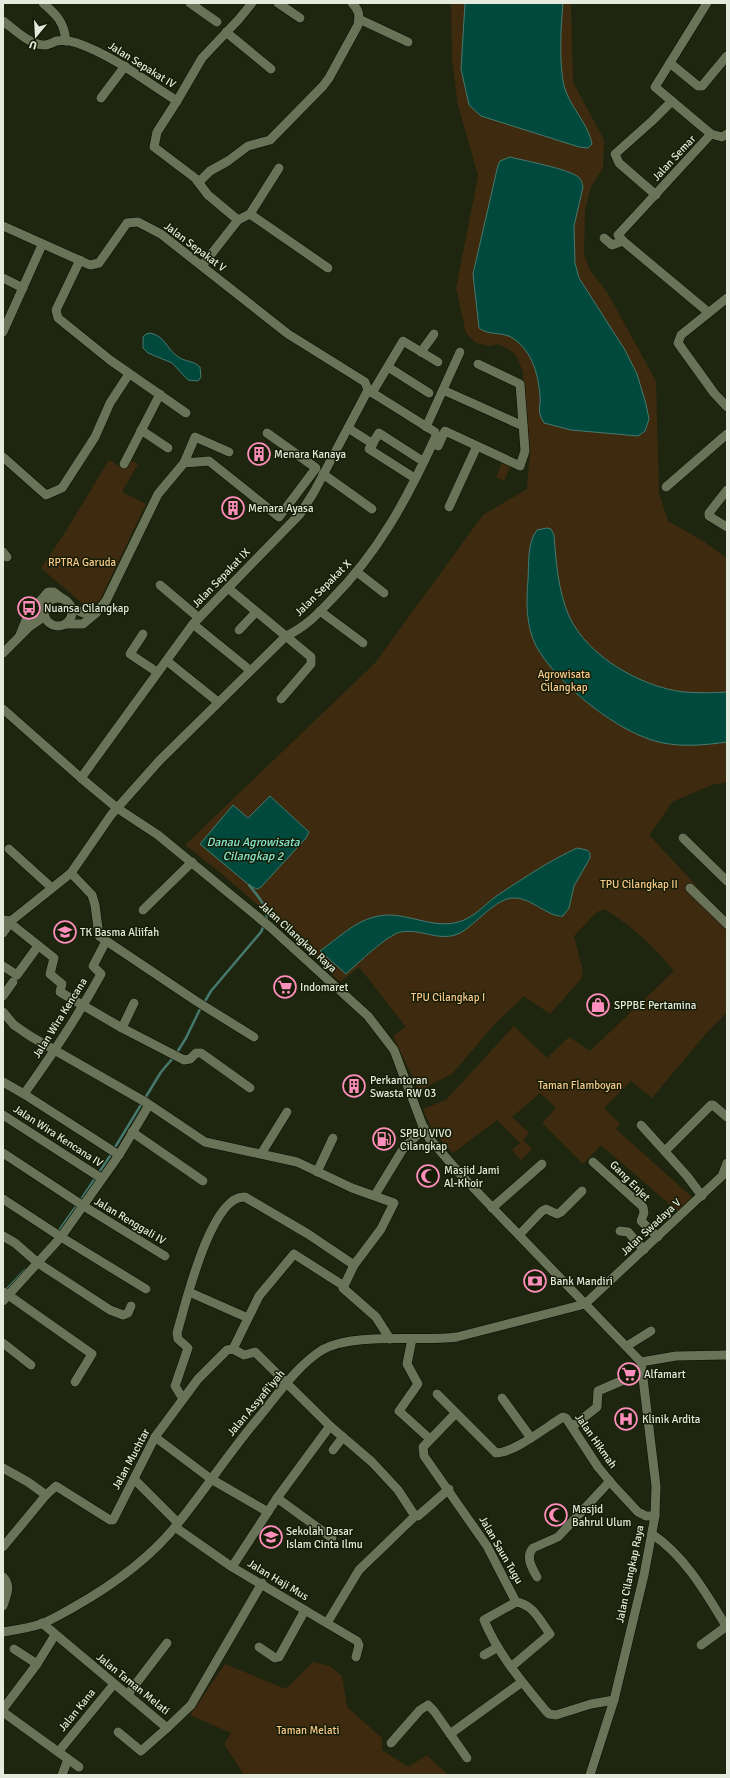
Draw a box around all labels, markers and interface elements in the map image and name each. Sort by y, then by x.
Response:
north arrow [16,16,56,56]
text: U [28,38,39,52]
street label: Jalan Sepakat IV [106,39,179,91]
street label: Jalan Semar [650,133,698,183]
street label: Jalan Sepakat V [162,220,229,275]
building icon: Menara Kanaya [246,441,272,467]
place label: Menara Kanaya [274,448,347,461]
building icon: Menara Ayasa [220,495,246,521]
place label: Menara Ayasa [248,502,314,515]
street label: Jalan Sepakat IX [189,545,253,610]
park label: RPTRA Garuda [48,556,116,569]
street label: Jalan Sepakat X [292,557,354,619]
bus stop icon: Nuansa Cilangkap [16,595,42,621]
place label: Nuansa Cilangkap [44,602,129,615]
park label: Agrowisata Cilangkap [538,668,591,694]
water label: Danau Agrowisata Cilangkap 2 [206,835,300,864]
park label: TPU Cilangkap II [600,878,678,891]
street label: Jalan Cilangkap Raya [257,899,340,975]
school or university icon: TK Basma Aliifah [52,919,78,945]
place label: TK Basma Aliifah [80,926,159,939]
supermarket icon: Indomaret [272,974,298,1000]
street label: Jalan Wira Kencana [30,975,90,1060]
place label: Indomaret [300,981,348,994]
park label: TPU Cilangkap I [411,991,485,1004]
shop icon: SPPBE Pertamina [585,992,611,1018]
place label: SPPBE Pertamina [614,999,697,1012]
building icon: Perkantoran Swasta RW 03 [341,1073,367,1099]
place label: Perkantoran Swasta RW 03 [370,1074,436,1100]
park label: Taman Flamboyan [538,1079,622,1092]
street label: Jalan Wira Kencana IV [11,1102,106,1170]
fuel station icon: SPBU VIVO Cilangkap [371,1126,397,1152]
place label: SPBU VIVO Cilangkap [400,1127,452,1153]
street label: Gang Enjet [607,1158,653,1204]
mosque icon: Masjid Jami Al-Khoir [415,1163,441,1189]
place label: Masjid Jami Al-Khoir [444,1164,500,1190]
street label: Jalan Renggali IV [92,1195,169,1248]
street label: Jalan Swadaya V [618,1195,684,1258]
bank icon: Bank Mandiri [522,1268,548,1294]
place label: Bank Mandiri [550,1275,613,1288]
supermarket icon: Alfamart [616,1361,642,1387]
street label: Jalan Assyafi'iyah [225,1367,287,1439]
place label: Alfamart [644,1368,686,1381]
hospital icon: Klinik Ardita [613,1406,639,1432]
street label: Jalan Hikmah [572,1411,620,1471]
place label: Klinik Ardita [642,1413,701,1426]
street label: Jalan Muchtar [110,1426,152,1492]
mosque icon: Masjid Bahrul Ulum [543,1502,569,1528]
place label: Masjid Bahrul Ulum [572,1503,631,1529]
street label: Jalan Saun Tugu [476,1514,526,1586]
school or university icon: Sekolah Dasar Islam Cinta Ilmu [258,1524,284,1550]
street label: Jalan Cilangkap Raya [613,1524,647,1624]
place label: Sekolah Dasar Islam Cinta Ilmu [286,1525,363,1551]
street label: Jalan Haji Mus [245,1557,311,1603]
street label: Jalan Taman Melati [94,1650,172,1718]
street label: Jalan Kana [56,1686,98,1734]
park label: Taman Melati [277,1724,339,1737]

